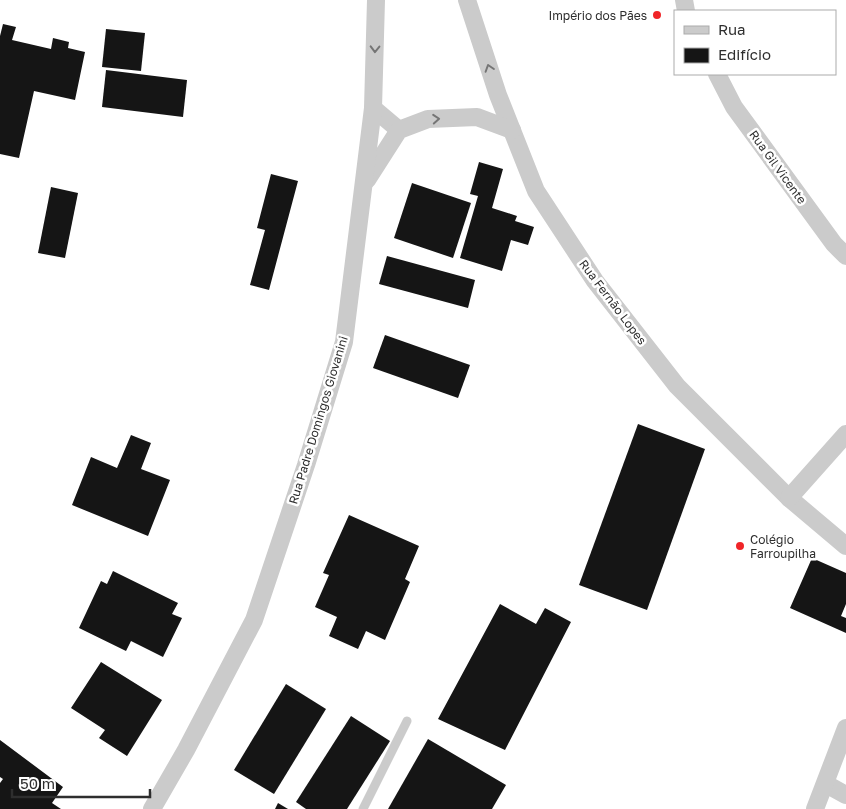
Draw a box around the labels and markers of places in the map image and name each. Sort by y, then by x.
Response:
place label: Império dos Pães [548,8,647,23]
marker: Império dos Pães [651,9,663,21]
place label: Colégio Farroupilha [750,532,816,561]
marker: Colégio Farroupilha [734,540,746,552]

